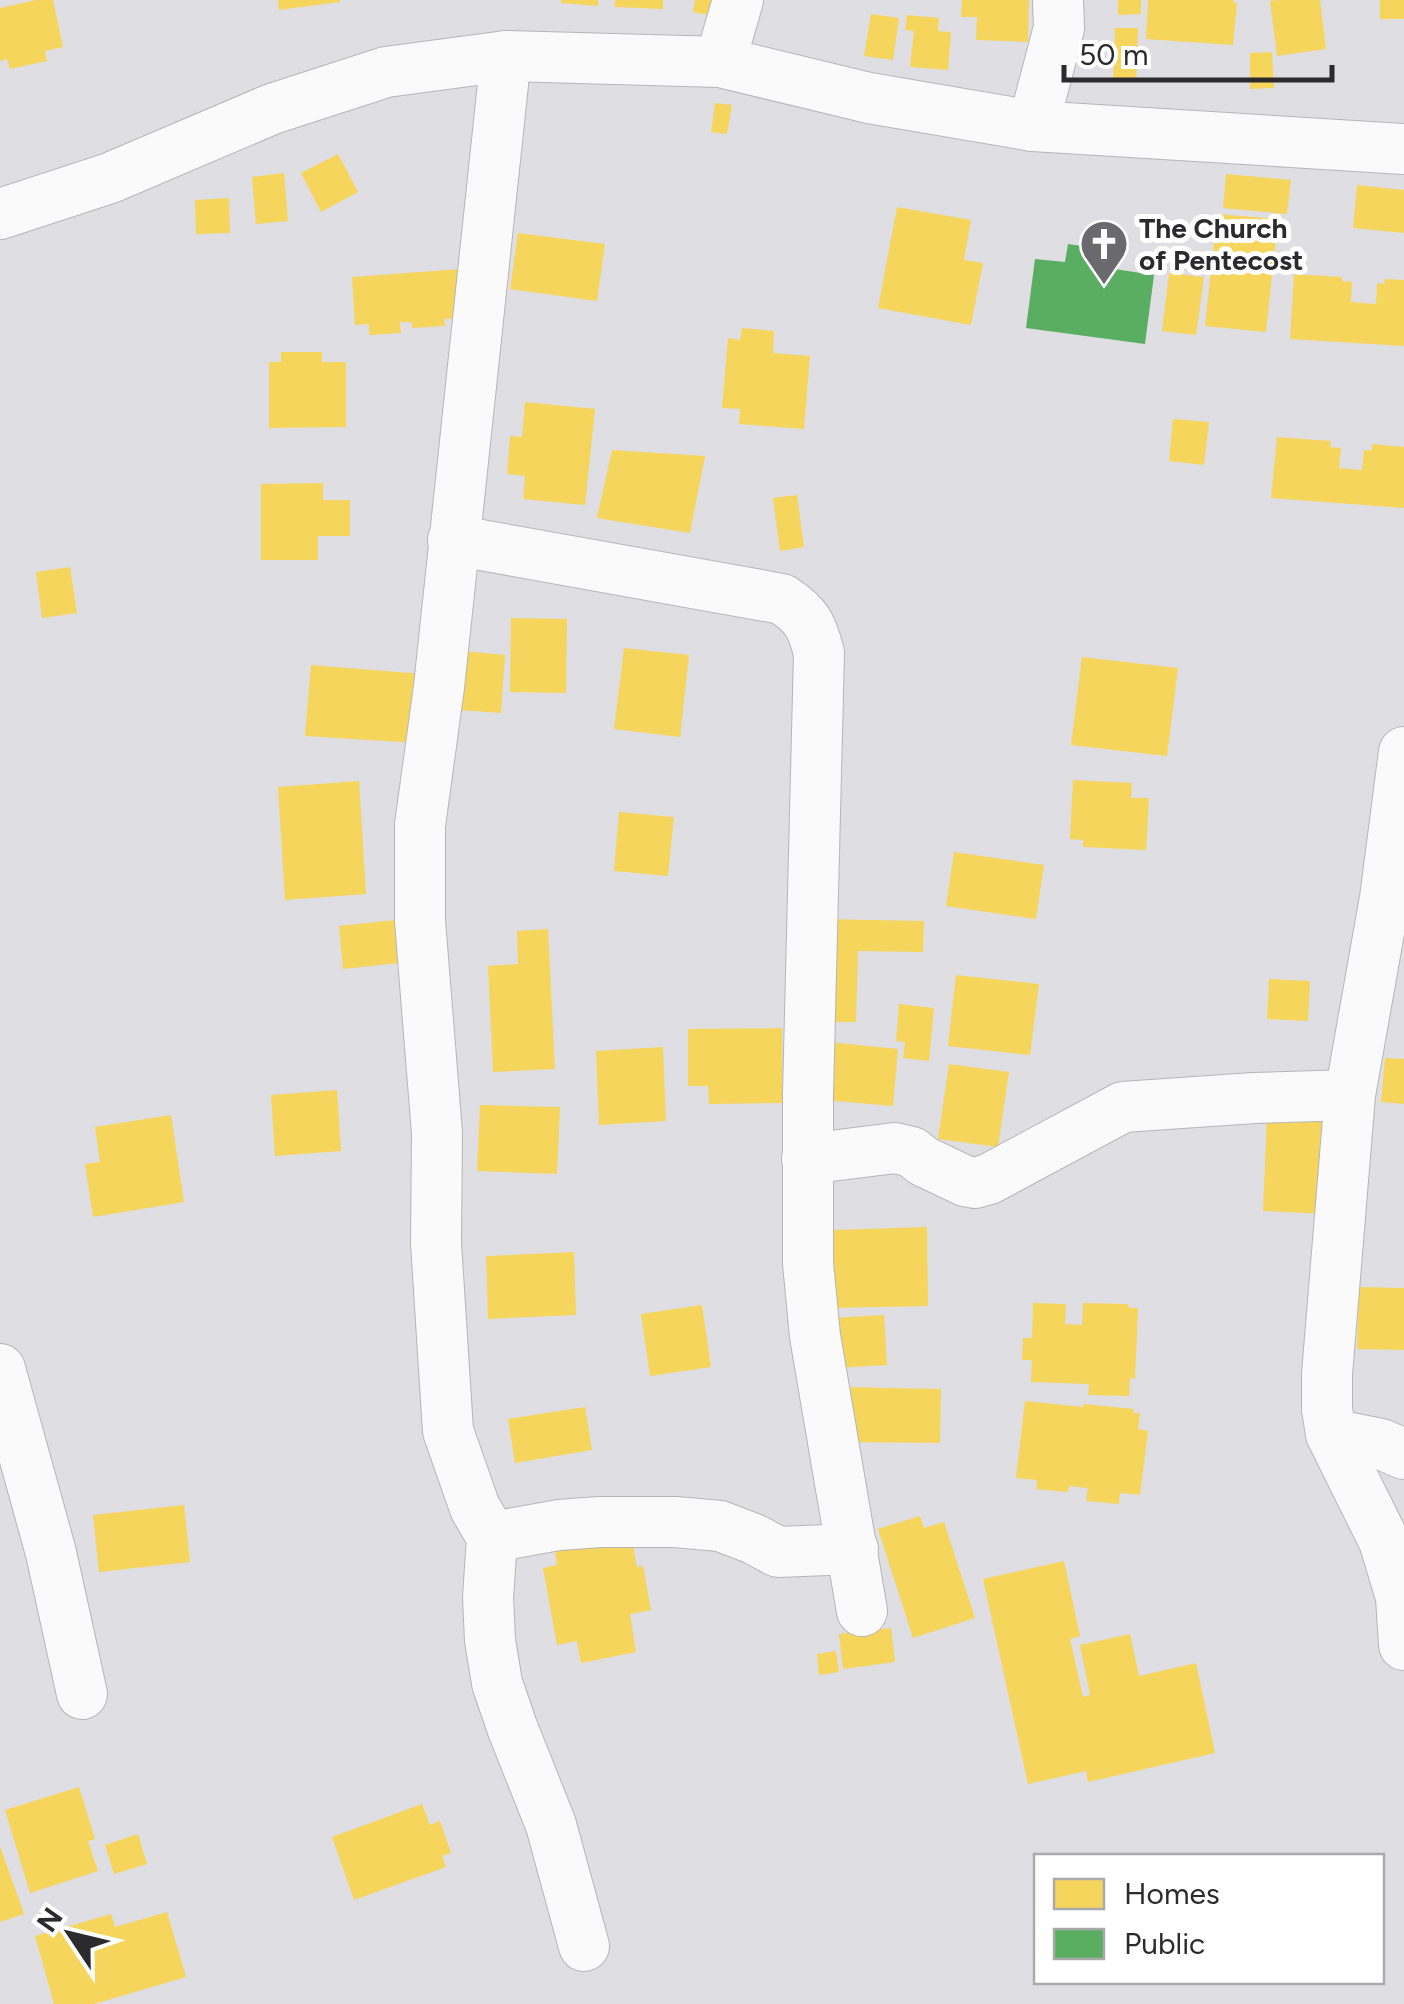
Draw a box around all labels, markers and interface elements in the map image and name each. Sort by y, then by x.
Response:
scale bar [1064,20,1332,82]
text: 50 m [1079,36,1148,73]
place label: The Church of Pentecost [1139,211,1303,277]
church icon: The Church of Pentecost [1078,218,1130,286]
legend [1034,1854,1384,1984]
text: Homes [1124,1875,1220,1912]
north arrow [20,1884,120,1984]
text: N [29,1901,70,1938]
text: Public [1124,1925,1205,1962]

